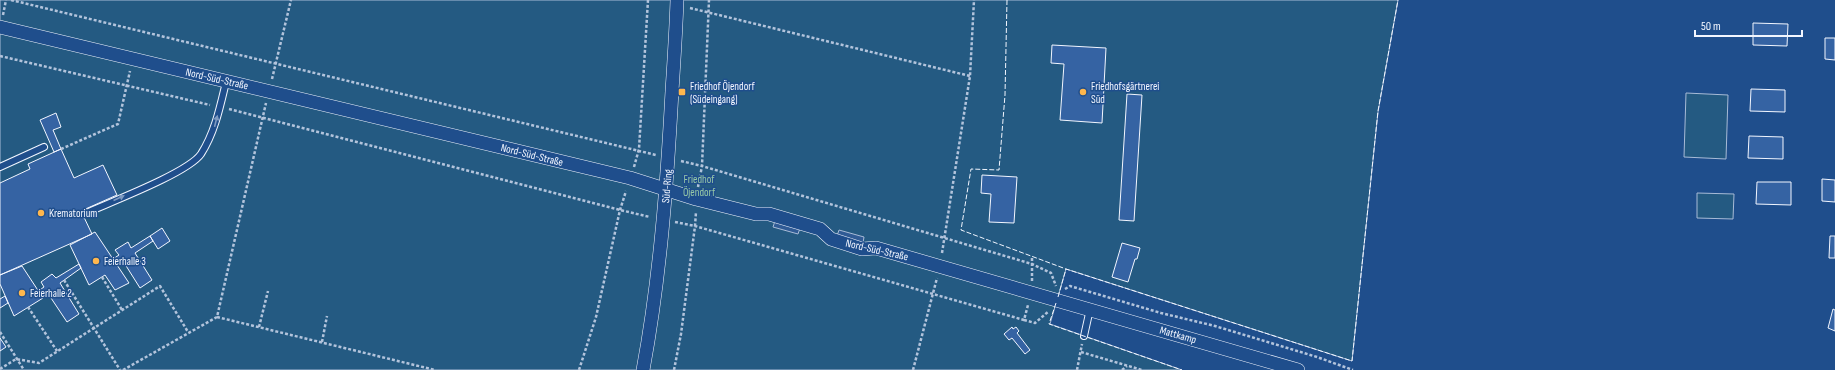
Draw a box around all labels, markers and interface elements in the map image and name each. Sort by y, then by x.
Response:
scale bar [1695,12,1802,38]
text: 50 m [1701,19,1721,34]
street label: Nord-Süd-Straße [184,65,250,93]
place label: Friedhof Öjendorf (Südeingang) [690,80,756,106]
place label: Friedhofsgärtnerei Süd [1091,80,1159,106]
marker: Friedhof Öjendorf (Südeingang) [677,87,687,97]
marker: Friedhofsgärtnerei Süd [1078,87,1088,97]
one-way arrow [213,115,219,127]
street label: Nord-Süd-Straße [499,141,565,169]
street label: Süd-Ring [659,168,675,204]
park label: Friedhof Öjendorf [683,173,716,199]
one-way arrow [114,195,126,201]
place label: Krematorium [49,207,97,220]
marker: Krematorium [36,208,46,218]
street label: Nord-Süd-Straße [844,236,910,264]
place label: Feierhalle 3 [104,255,146,268]
marker: Feierhalle 3 [91,256,101,266]
place label: Feierhalle 2 [30,287,72,300]
marker: Feierhalle 2 [17,288,27,298]
street label: Mattkamp [1158,324,1198,346]

